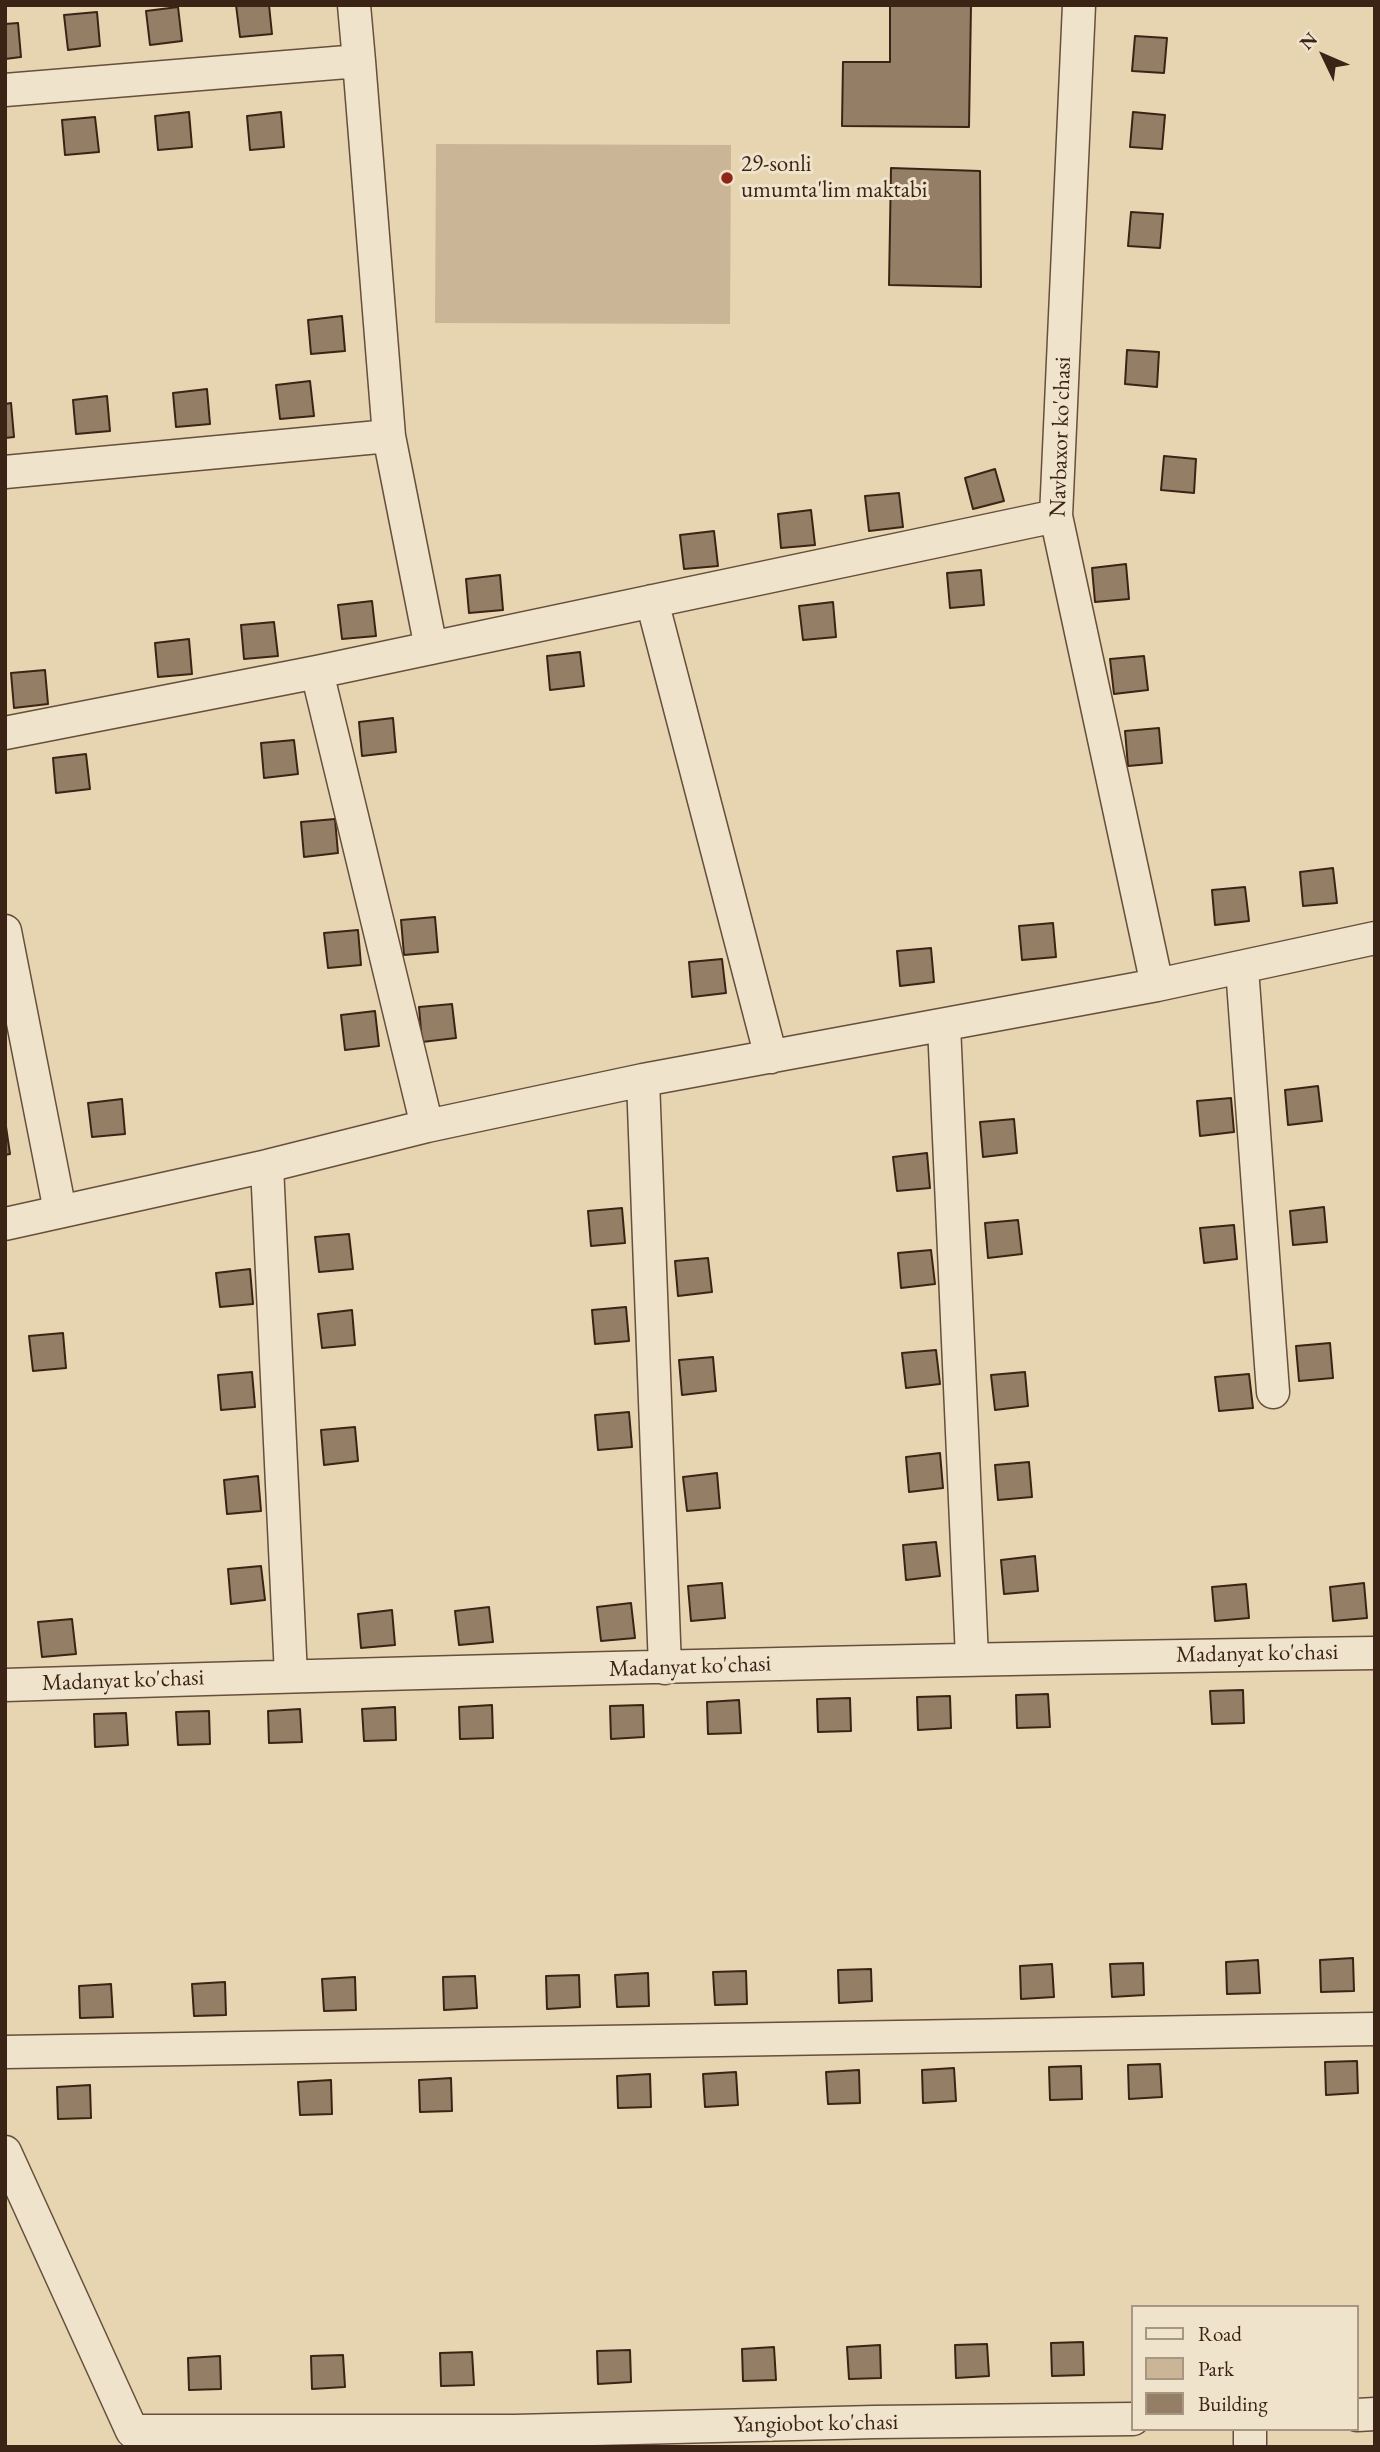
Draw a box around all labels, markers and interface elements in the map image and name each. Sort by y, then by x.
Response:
north arrow [1289,21,1359,91]
text: N [1294,27,1323,55]
place label: 29-sonli umumta'lim maktabi [741,151,927,205]
marker: 29-sonli umumta'lim maktabi [719,170,735,186]
street label: Navbaxor ko'chasi [1044,356,1078,518]
street label: Madanyat ko'chasi [1176,1639,1338,1669]
street label: Madanyat ko'chasi [608,1650,772,1684]
street label: Madanyat ko'chasi [41,1664,205,1698]
legend [1132,2305,1359,2431]
text: Road [1198,2320,1242,2347]
text: Park [1198,2355,1234,2382]
text: Building [1198,2390,1268,2417]
street label: Yangiobot ko'chasi [733,2409,899,2439]

